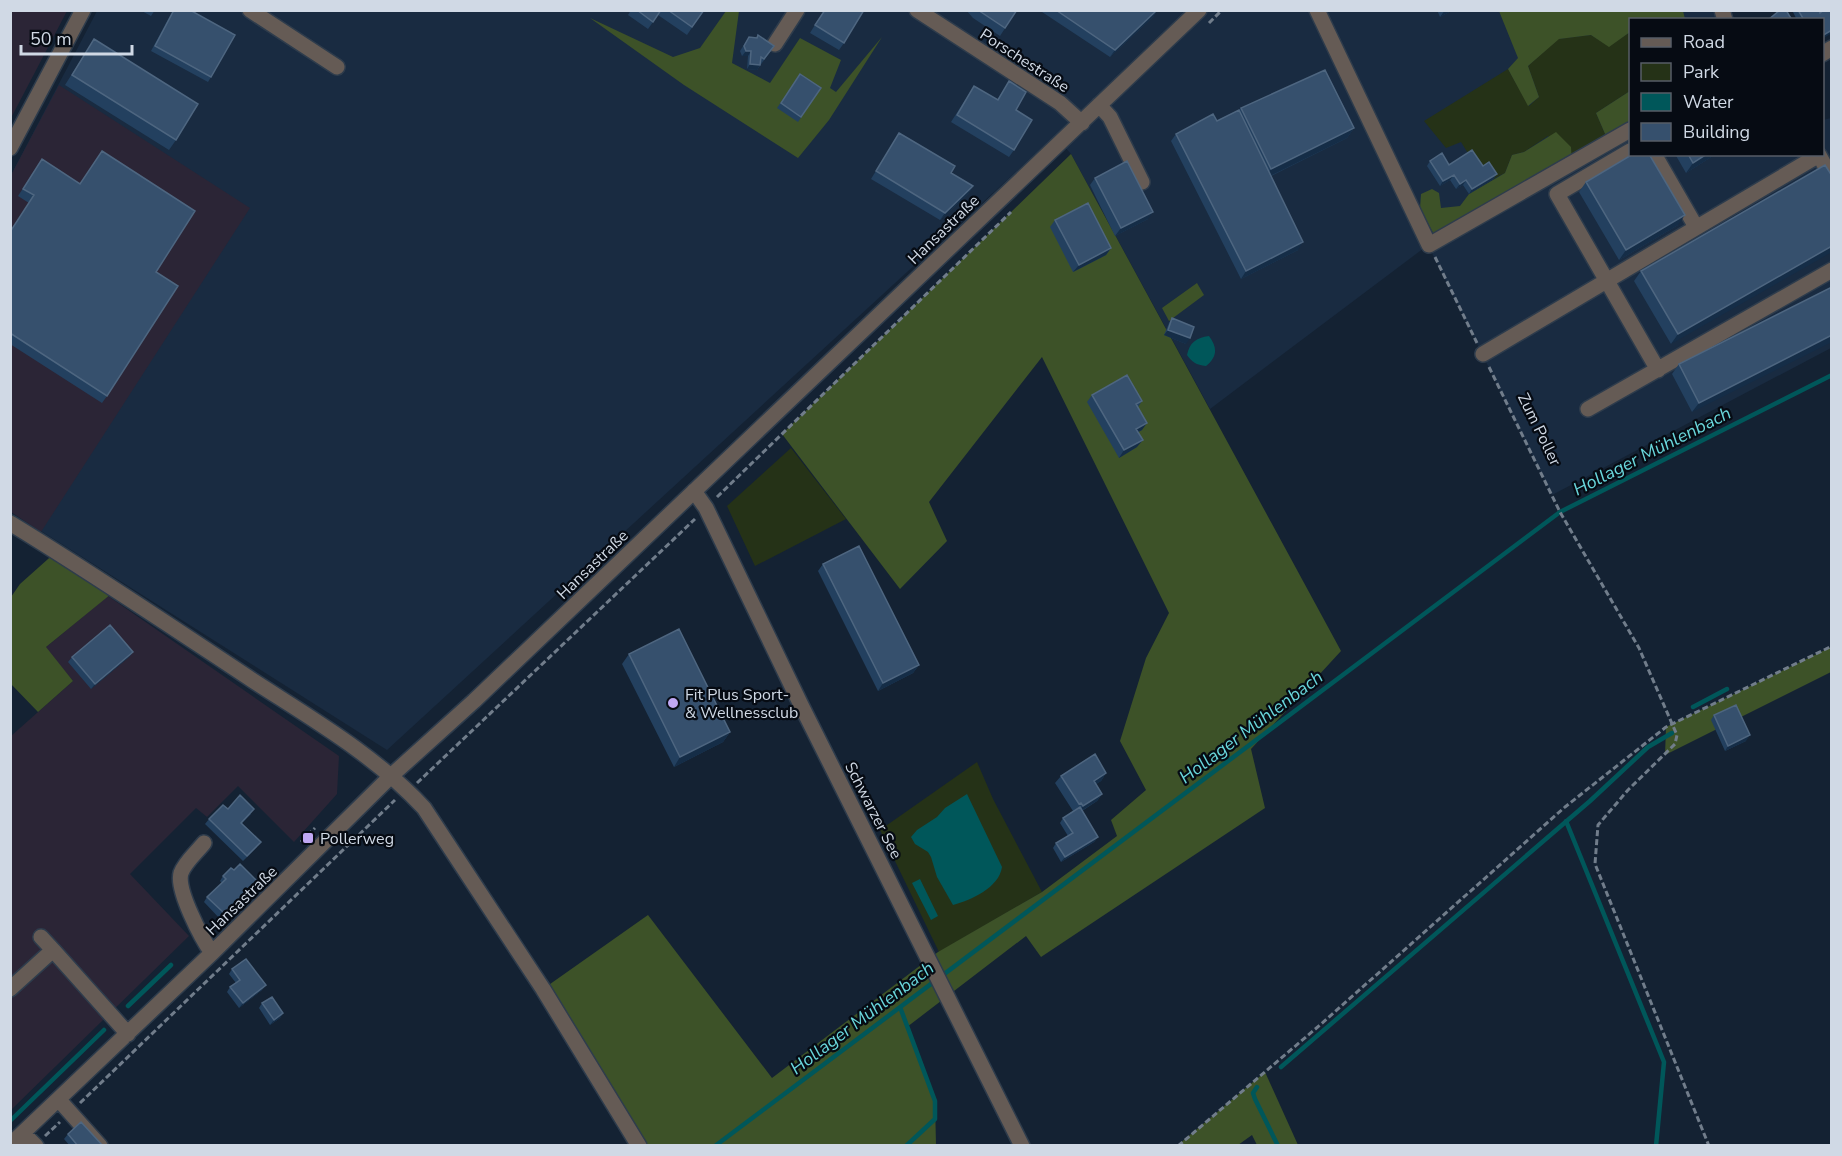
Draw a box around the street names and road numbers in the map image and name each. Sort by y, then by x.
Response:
street label: Porschestraße [975,24,1074,98]
street label: Hansastraße [903,190,984,269]
street label: Zum Poller [1512,389,1566,470]
street label: Hansastraße [552,525,633,604]
street label: Schwarzer See [839,758,907,863]
street label: Hansastraße [201,861,282,940]

